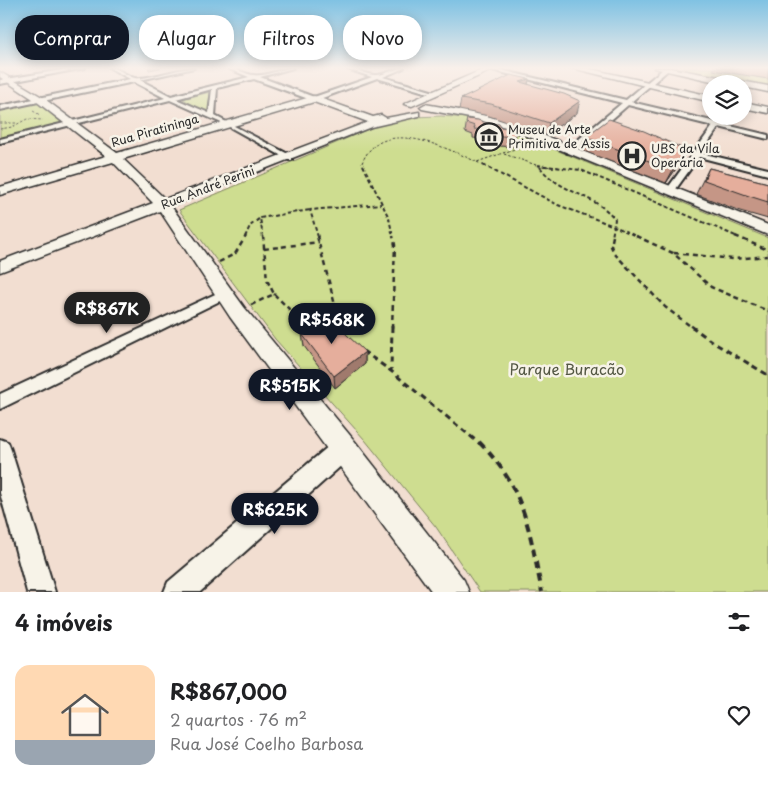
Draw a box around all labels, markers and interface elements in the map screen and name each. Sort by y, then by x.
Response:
chip: Comprar [15,15,129,60]
chip: Alugar [139,15,234,60]
chip: Filtros [244,15,333,60]
chip: Novo [343,15,422,60]
map controls [702,75,752,125]
button: layers [702,75,752,125]
street label: Rua Piratininga [109,109,201,151]
place label: Museu de Arte Primitiva de Assis [508,120,610,152]
museum icon: Museu de Arte Primitiva de Assis [474,122,504,152]
place label: UBS da Vila Operária [651,139,720,171]
hospital icon: UBS da Vila Operária [617,141,647,171]
street label: Rua André Perini [158,161,257,213]
pin: R$867K [66,292,148,334]
text: R$867K [75,296,139,320]
pin: R$568K [291,302,373,345]
text: R$568K [299,307,365,331]
park label: Parque Buracão [510,357,624,380]
pin: R$515K [249,368,331,411]
text: R$515K [260,373,321,397]
pin: R$625K [234,492,316,535]
text: R$625K [242,497,308,521]
text: 4 imóveis [15,606,113,638]
icon: filters [725,608,753,636]
text: R$867,000 [170,675,287,707]
icon: home [55,685,115,745]
icon: heart [725,701,753,729]
text: 2 quartos · 76 m² [170,707,307,731]
text: Rua José Coelho Barbosa [170,731,363,755]

